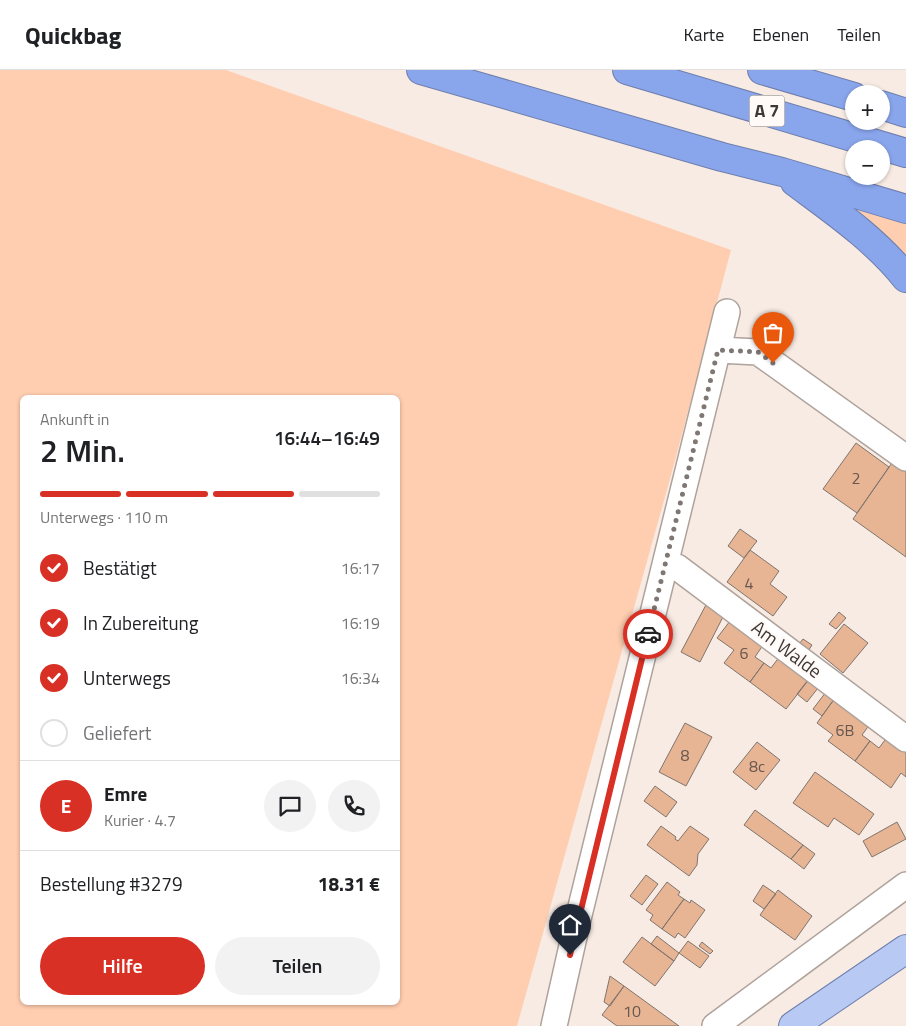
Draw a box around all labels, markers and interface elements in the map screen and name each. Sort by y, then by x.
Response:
text: Quickbag [25,17,121,53]
text: Karte [683,21,724,48]
text: Ebenen [752,21,809,48]
text: Teilen [837,21,881,48]
map controls [845,85,890,185]
button: + [845,85,890,130]
road number: A 7 [750,96,784,126]
button: − [845,140,890,185]
pin [752,312,794,363]
icon: bag [759,319,787,347]
text: Ankunft in [40,407,109,431]
text: 16:44–16:49 [274,423,380,452]
text: 2 Min. [40,426,125,474]
house number: 2 [852,466,860,490]
text: Unterwegs · 110 m [40,505,168,529]
text: Bestätigt [83,553,157,582]
icon: check [40,554,68,582]
text: 16:17 [341,556,380,580]
house number: 4 [745,571,754,595]
text: In Zubereitung [83,608,199,637]
icon: check [40,609,68,637]
courier [623,609,673,659]
text: 16:19 [341,611,380,635]
street label: Am Walde [746,612,829,685]
icon: car [634,620,662,648]
house number: 6 [740,641,749,665]
text: Unterwegs [83,663,171,692]
icon: check [40,664,68,692]
text: 16:34 [341,666,380,690]
text: Geliefert [83,718,151,747]
house number: 6B [836,718,855,742]
house number: 8 [681,743,690,767]
house number: 8c [749,754,765,778]
text: Emre [104,779,147,808]
button: chat [264,780,316,832]
button: phone [328,780,380,832]
text: E [61,791,71,820]
text: Kurier · 4.7 [104,808,176,832]
text: Bestellung #3279 [40,869,183,898]
text: 18.31 € [318,869,380,898]
pin [549,904,591,955]
icon: home [556,911,584,939]
button: Hilfe [40,937,205,995]
button: Teilen [215,937,380,995]
house number: 10 [623,999,641,1023]

